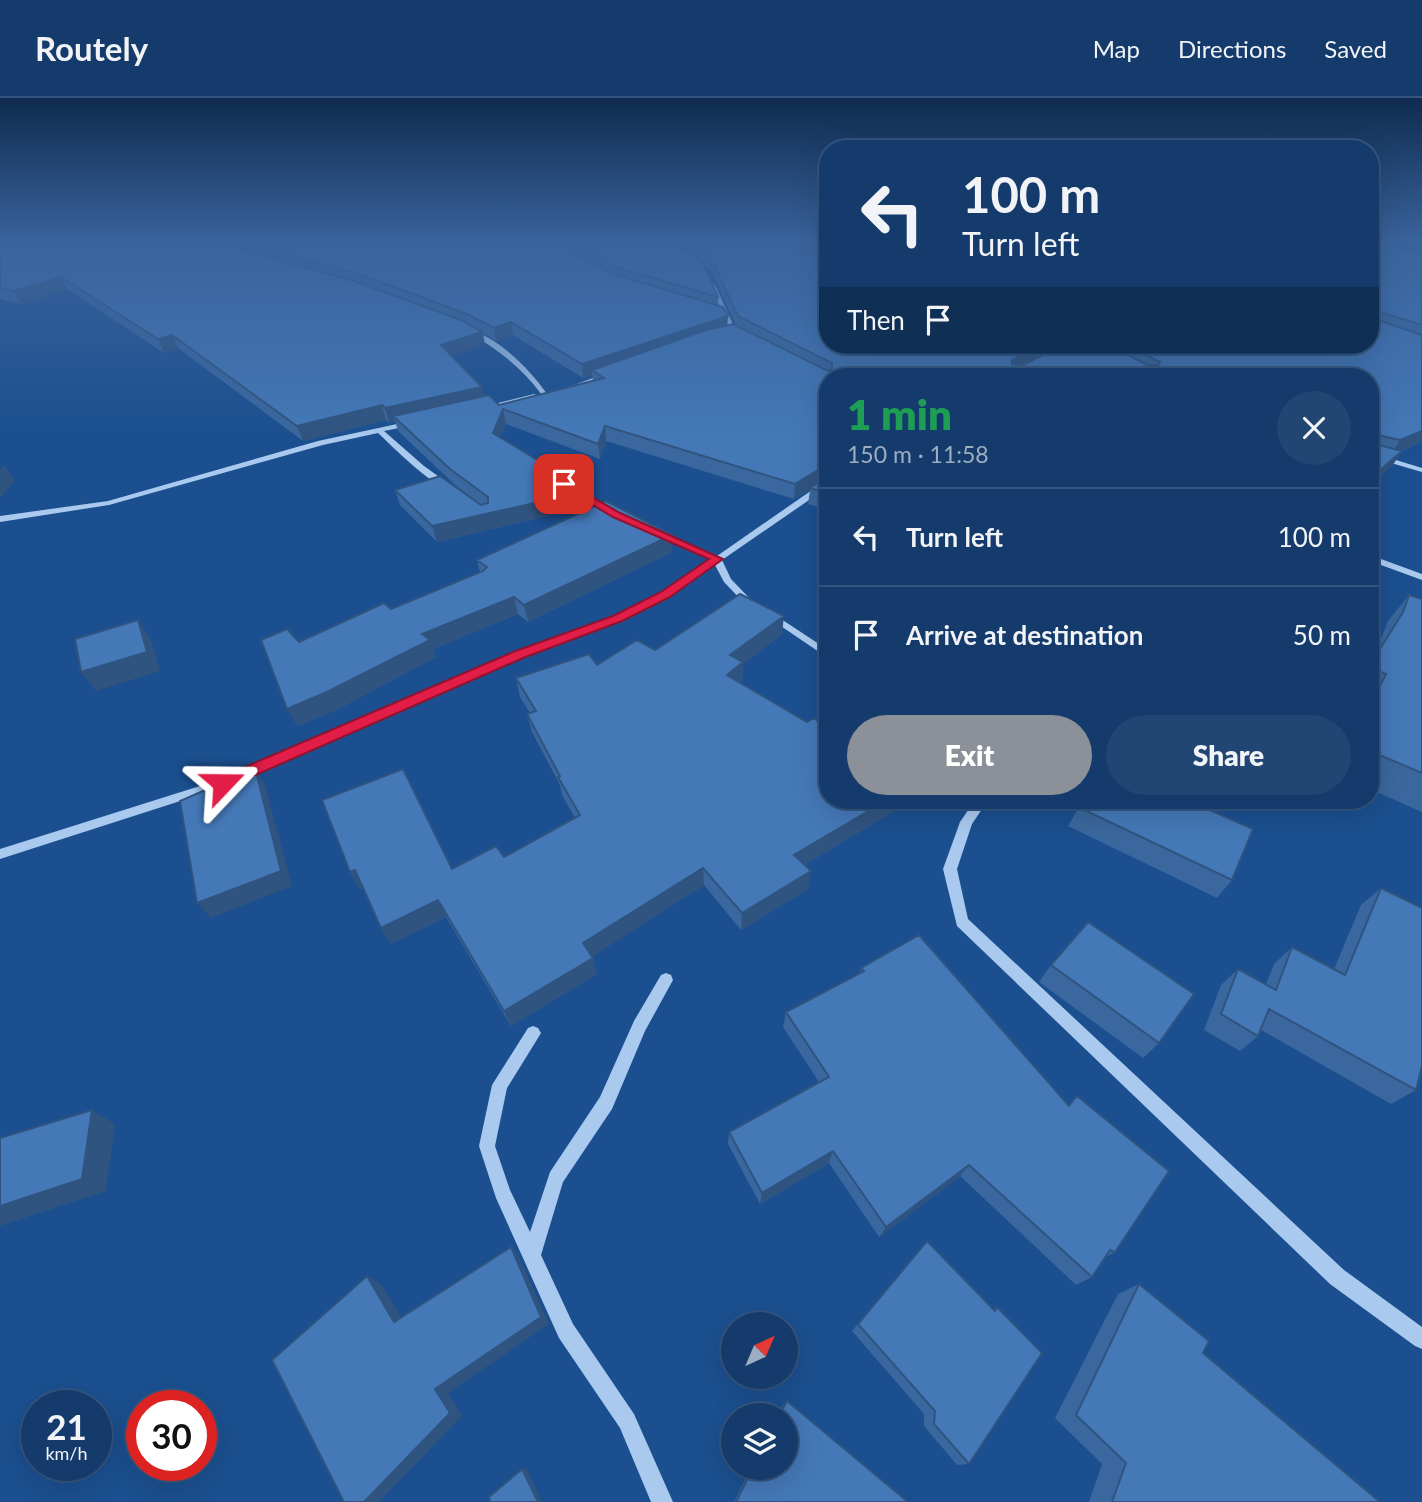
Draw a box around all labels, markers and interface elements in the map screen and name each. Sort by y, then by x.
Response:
text: Routely [35,28,148,68]
text: Map [1093,34,1140,63]
text: Directions [1178,34,1286,63]
text: Saved [1324,34,1387,63]
text: 100 m [962,165,1100,223]
icon: left [847,168,938,259]
text: Turn left [962,224,1079,263]
icon: arrive [919,301,957,339]
text: Then [847,304,905,336]
text: 1 min [847,389,952,439]
button: close [1277,391,1351,465]
text: 150 m · 11:58 [847,440,989,468]
pin [534,454,594,514]
icon: arrive [545,465,583,503]
icon: left [847,518,885,556]
text: Turn left [906,521,1003,553]
text: 100 m [1278,521,1351,553]
icon: arrive [847,616,885,654]
text: Arrive at destination [906,619,1143,651]
text: 50 m [1293,619,1351,651]
button: Exit [847,715,1092,795]
button: Share [1106,715,1351,795]
position arrow [186,746,260,820]
north arrow [721,1312,798,1390]
map controls [721,1312,798,1480]
speed limit sign: 30 [126,1390,217,1481]
button: layers [721,1403,798,1480]
text: 21 [46,1405,87,1447]
text: km/h [45,1442,88,1464]

